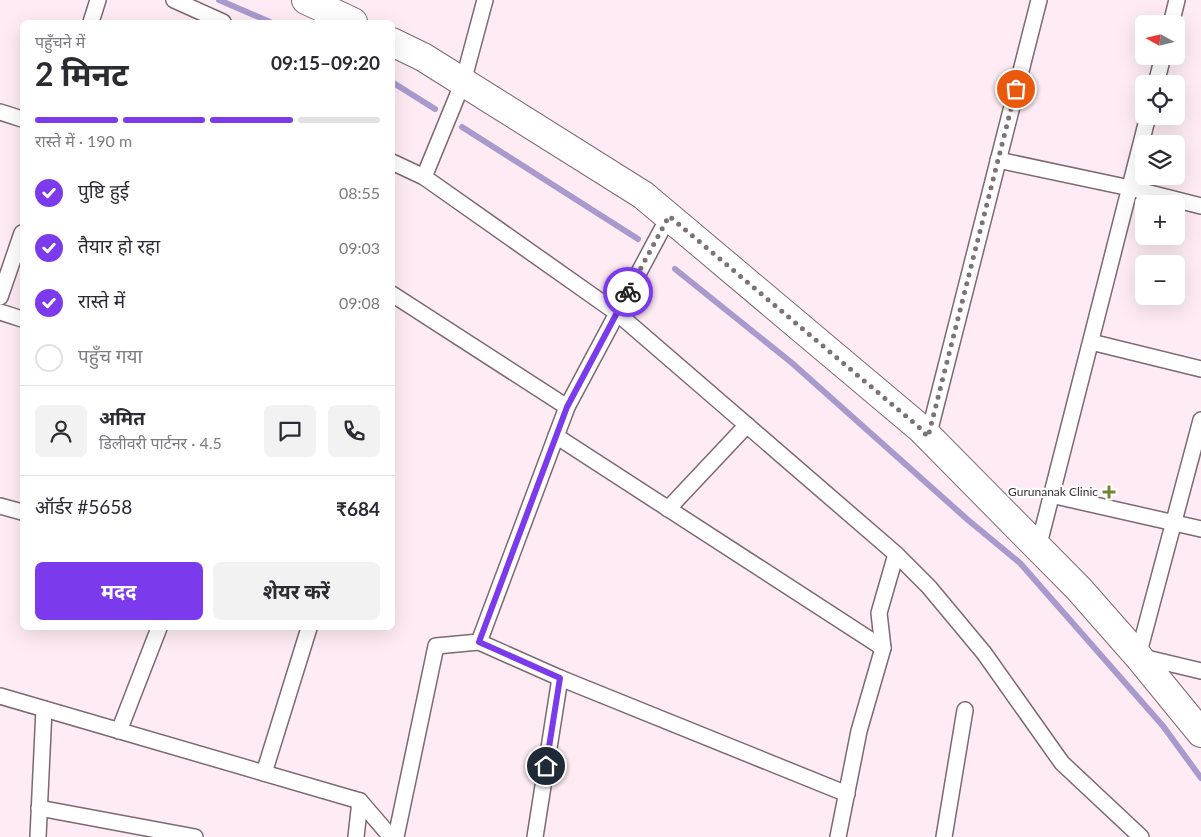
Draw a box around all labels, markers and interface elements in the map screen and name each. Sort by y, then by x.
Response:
north arrow [1135,15,1185,65]
map controls [1135,15,1185,305]
text: पहुँचने में [35,32,85,51]
text: 09:15–09:20 [271,51,380,74]
text: 2 मिनट [35,54,129,93]
pin [995,68,1037,110]
icon: bag [1002,75,1030,103]
button: locate [1135,75,1185,125]
text: रास्ते में · 190 m [35,131,132,150]
button: layers [1135,135,1185,185]
icon: check [35,179,63,207]
text: पुष्टि हुई [78,179,129,202]
text: 08:55 [339,183,380,202]
button: + [1135,195,1185,245]
icon: check [35,234,63,262]
text: तैयार हो रहा [78,234,160,257]
text: 09:03 [339,238,380,257]
button: − [1135,255,1185,305]
courier [603,267,653,317]
icon: bike [614,278,642,306]
icon: check [35,289,63,317]
text: रास्ते में [78,289,125,312]
text: 09:08 [339,293,380,312]
text: पहुँच गया [78,344,142,367]
button: person [35,405,87,457]
button: chat [264,405,316,457]
button: phone [328,405,380,457]
text: अमित [99,406,145,429]
text: डिलीवरी पार्टनर · 4.5 [99,433,222,452]
place label: Gurunanak Clinic [1008,484,1098,499]
marker: Gurunanak Clinic [1102,485,1116,499]
text: ऑर्डर #5658 [35,495,132,518]
text: ₹684 [336,497,380,520]
button: मदद [35,562,203,620]
button: शेयर करें [213,562,380,620]
pin [525,745,567,787]
icon: home [532,752,560,780]

